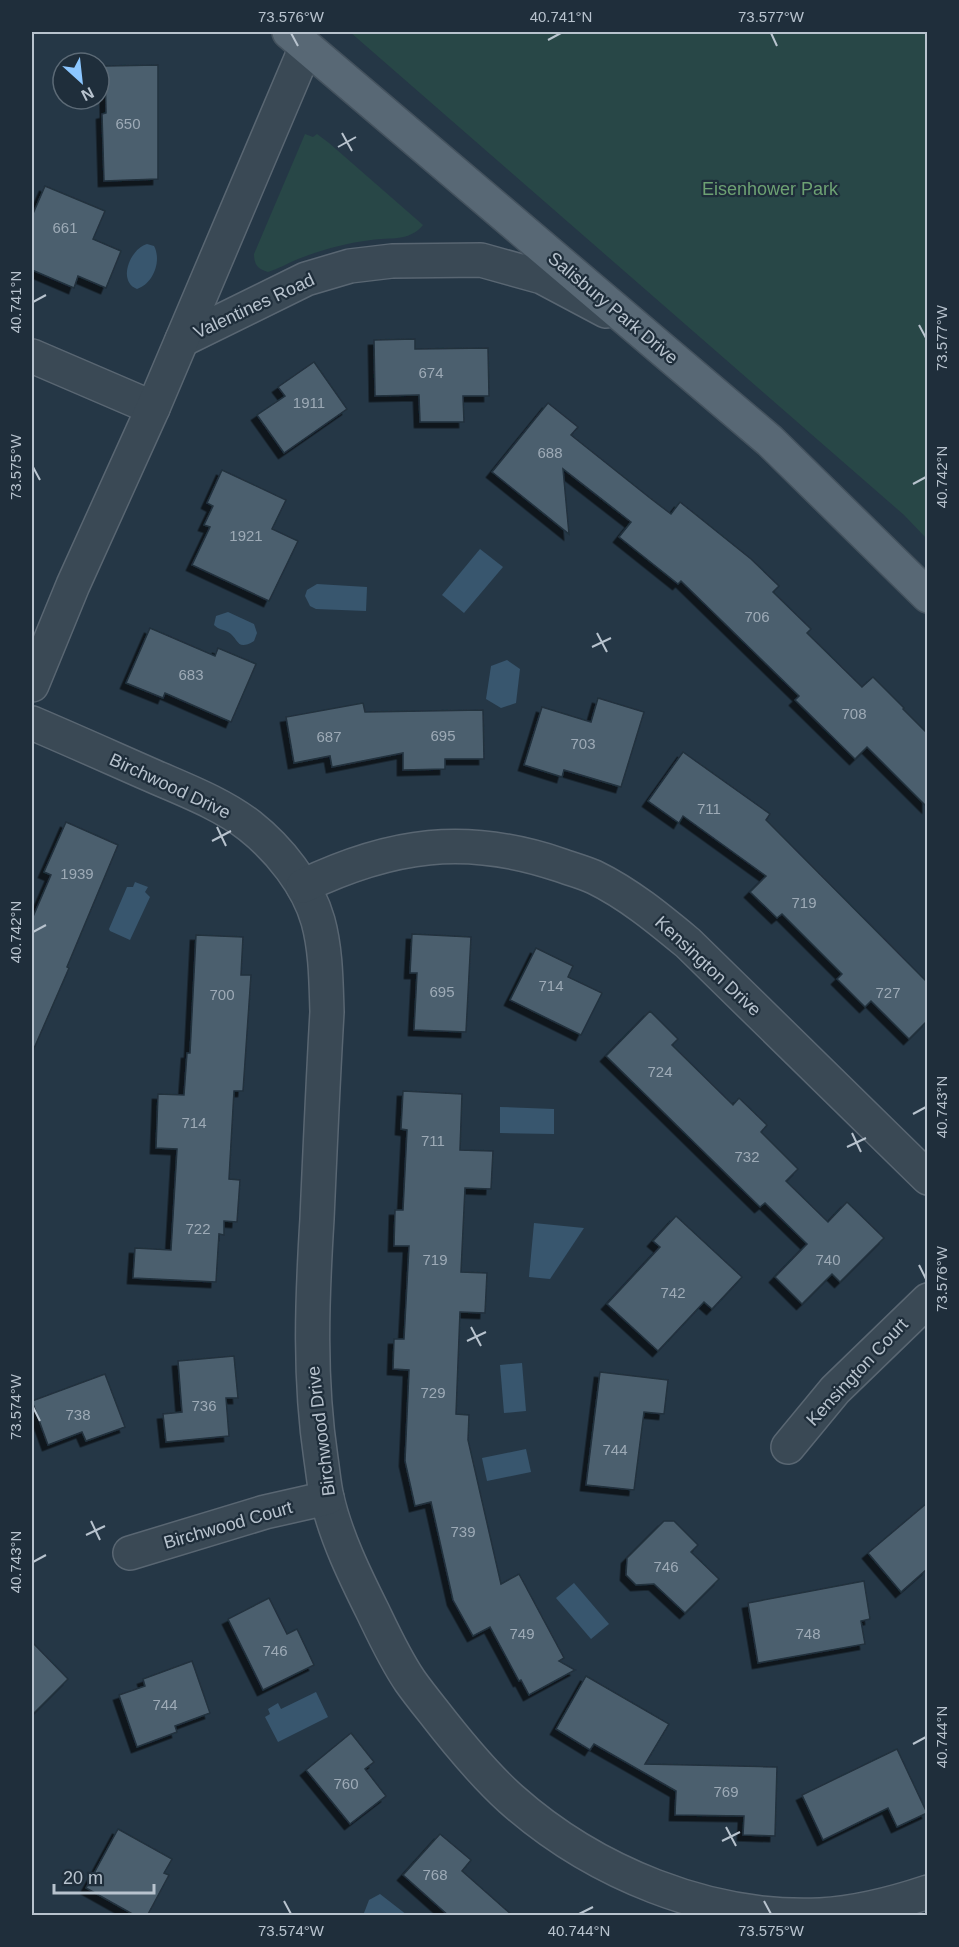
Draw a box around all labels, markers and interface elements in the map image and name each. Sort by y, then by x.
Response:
text: 73.576°W [258,8,325,25]
text: 40.741°N [530,8,592,25]
text: 73.577°W [738,8,805,25]
north arrow [51,51,111,111]
text: N [79,84,97,104]
house number: 650 [115,115,141,132]
park label: Eisenhower Park [702,179,839,199]
house number: 661 [52,219,78,236]
street label: Salisbury Park Drive [544,248,682,368]
street label: Valentines Road [191,269,317,343]
text: 40.741°N [7,271,24,333]
text: 73.577°W [933,304,950,371]
house number: 674 [418,364,444,381]
house number: 1911 [293,394,325,411]
text: 73.575°W [7,433,24,500]
house number: 688 [537,444,563,461]
text: 40.742°N [933,446,950,508]
house number: 1921 [229,527,263,544]
house number: 706 [744,608,770,625]
house number: 683 [178,666,204,683]
house number: 708 [841,705,867,722]
house number: 695 [430,727,456,744]
house number: 687 [316,728,342,745]
house number: 703 [570,735,596,752]
street label: Birchwood Drive [106,749,234,823]
house number: 711 [697,800,721,817]
house number: 1939 [60,865,94,882]
house number: 719 [791,894,817,911]
text: 40.742°N [7,901,24,963]
street label: Kensington Drive [651,912,765,1020]
house number: 714 [538,977,564,994]
house number: 695 [429,983,455,1000]
house number: 727 [875,984,901,1001]
house number: 700 [209,986,235,1003]
house number: 724 [647,1063,673,1080]
text: 40.743°N [933,1076,950,1138]
house number: 714 [181,1114,207,1131]
house number: 711 [421,1132,445,1149]
house number: 732 [734,1148,760,1165]
house number: 722 [185,1220,211,1237]
text: 73.576°W [933,1245,950,1312]
house number: 719 [422,1251,448,1268]
house number: 740 [815,1251,841,1268]
house number: 742 [660,1284,686,1301]
street label: Kensington Court [802,1314,912,1430]
street label: Birchwood Drive [303,1365,339,1497]
text: 73.574°W [7,1373,24,1440]
house number: 729 [420,1384,446,1401]
house number: 736 [191,1397,217,1414]
house number: 738 [65,1406,91,1423]
house number: 744 [602,1441,628,1458]
street label: Birchwood Court [161,1497,295,1553]
house number: 739 [450,1523,476,1540]
text: 40.743°N [7,1531,24,1593]
house number: 746 [653,1558,679,1575]
house number: 749 [509,1625,535,1642]
house number: 748 [795,1625,821,1642]
house number: 746 [262,1642,288,1659]
house number: 744 [152,1696,178,1713]
text: 40.744°N [933,1706,950,1768]
house number: 760 [333,1775,359,1792]
house number: 769 [713,1783,739,1800]
scale bar [54,1857,154,1895]
house number: 768 [422,1866,448,1883]
text: 20 m [63,1868,103,1888]
text: 73.574°W [258,1922,325,1939]
text: 40.744°N [548,1922,610,1939]
text: 73.575°W [738,1922,805,1939]

